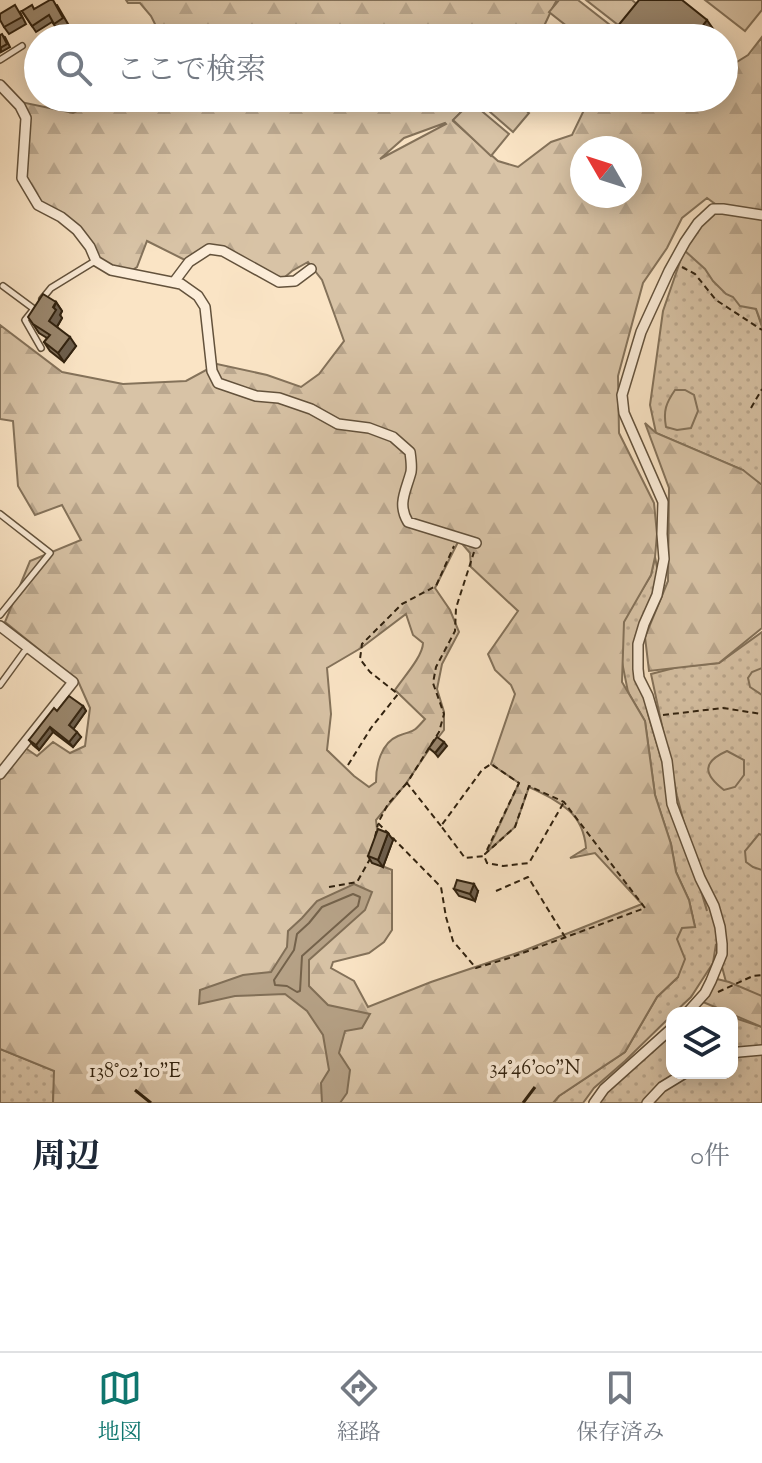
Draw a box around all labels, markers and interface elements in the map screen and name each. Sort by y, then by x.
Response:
search box [24,24,738,112]
icon: search [52,46,96,90]
text: ここで検索 [116,50,266,93]
north arrow [570,136,642,208]
map controls [666,1007,738,1079]
button: layers [666,1007,738,1079]
text: 34°46'00"N [490,1055,580,1084]
text: 138°02'10"E [89,1058,181,1087]
text: 周辺 [32,1134,100,1183]
text: 0件 [690,1139,730,1176]
tab: 地図 [98,1366,142,1450]
tab: 経路 [337,1366,381,1450]
tab: 保存済み [576,1366,664,1450]

